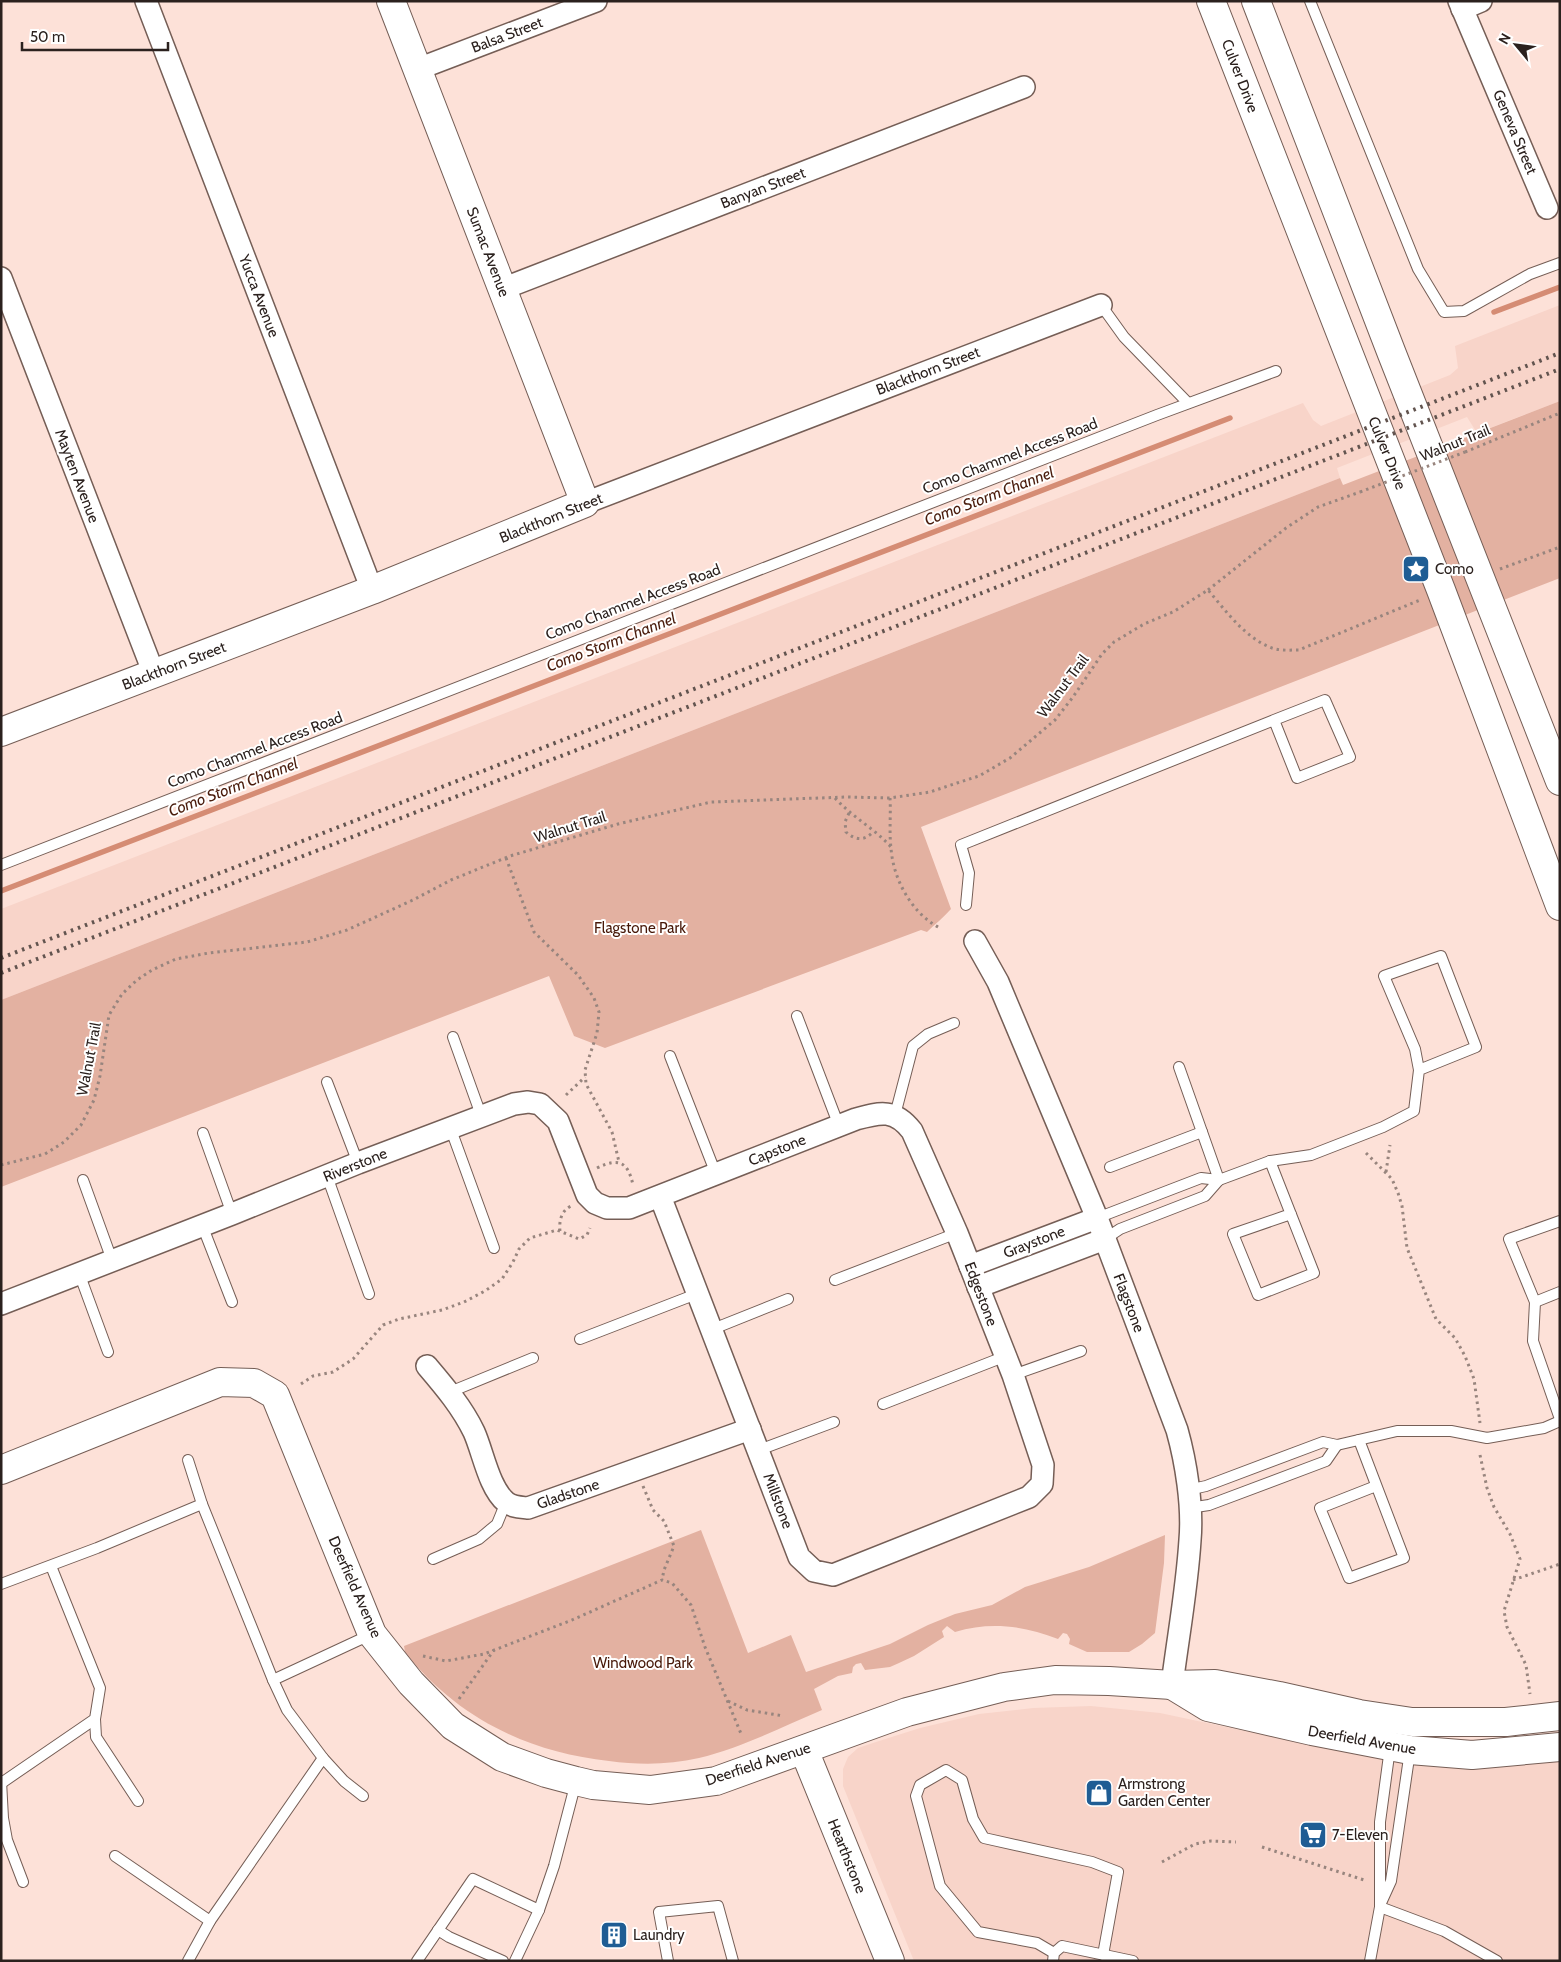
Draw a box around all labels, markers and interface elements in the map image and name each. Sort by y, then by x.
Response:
street label: Balsa Street [469,13,545,57]
scale bar [22,20,169,52]
north arrow [1491,20,1541,70]
text: 50 m [30,28,65,46]
text: N [1494,30,1515,47]
street label: Culver Drive [1218,37,1262,115]
street label: Geneva Street [1489,87,1541,177]
street label: Banyan Street [718,164,808,212]
street label: Sumac Avenue [463,205,513,300]
street label: Yucca Avenue [235,251,283,340]
street label: Blackthorn Street [874,343,982,399]
street label: Como Chammel Access Road [920,414,1100,498]
street label: Culver Drive [1364,414,1410,492]
street label: Walnut Trail [1417,421,1493,465]
street label: Mayten Avenue [51,427,103,526]
water label: Como Storm Channel [922,462,1057,529]
street label: Blackthorn Street [497,489,605,547]
place icon: Como [1401,554,1431,584]
street label: Como Chammel Access Road [543,560,723,644]
place label: Como [1435,560,1474,578]
water label: Como Storm Channel [544,608,679,675]
street label: Blackthorn Street [120,638,228,694]
street label: Walnut Trail [1033,651,1093,721]
street label: Como Chammel Access Road [165,708,345,792]
water label: Como Storm Channel [166,753,301,820]
street label: Walnut Trail [532,807,609,846]
park label: Flagstone Park [594,919,686,937]
street label: Walnut Trail [73,1020,105,1097]
street label: Capstone [746,1130,809,1170]
street label: Riverstone [320,1144,390,1186]
street label: Graystone [1001,1222,1068,1262]
street label: Edgestone [961,1259,1002,1329]
street label: Flagstone [1110,1271,1149,1335]
street label: Millstone [759,1471,797,1532]
street label: Gladstone [535,1475,602,1513]
street label: Deerfield Avenue [325,1533,386,1641]
park label: Windwood Park [593,1654,693,1672]
street label: Deerfield Avenue [1307,1722,1418,1758]
street label: Deerfield Avenue [703,1738,813,1789]
place label: Armstrong Garden Center [1118,1775,1210,1810]
shop icon: Armstrong Garden Center [1084,1778,1114,1808]
street label: Hearthstone [824,1816,870,1896]
supermarket icon: 7-Eleven [1298,1820,1328,1850]
place label: 7-Eleven [1332,1826,1388,1844]
building icon: Laundry [599,1920,629,1950]
place label: Laundry [633,1926,685,1944]

